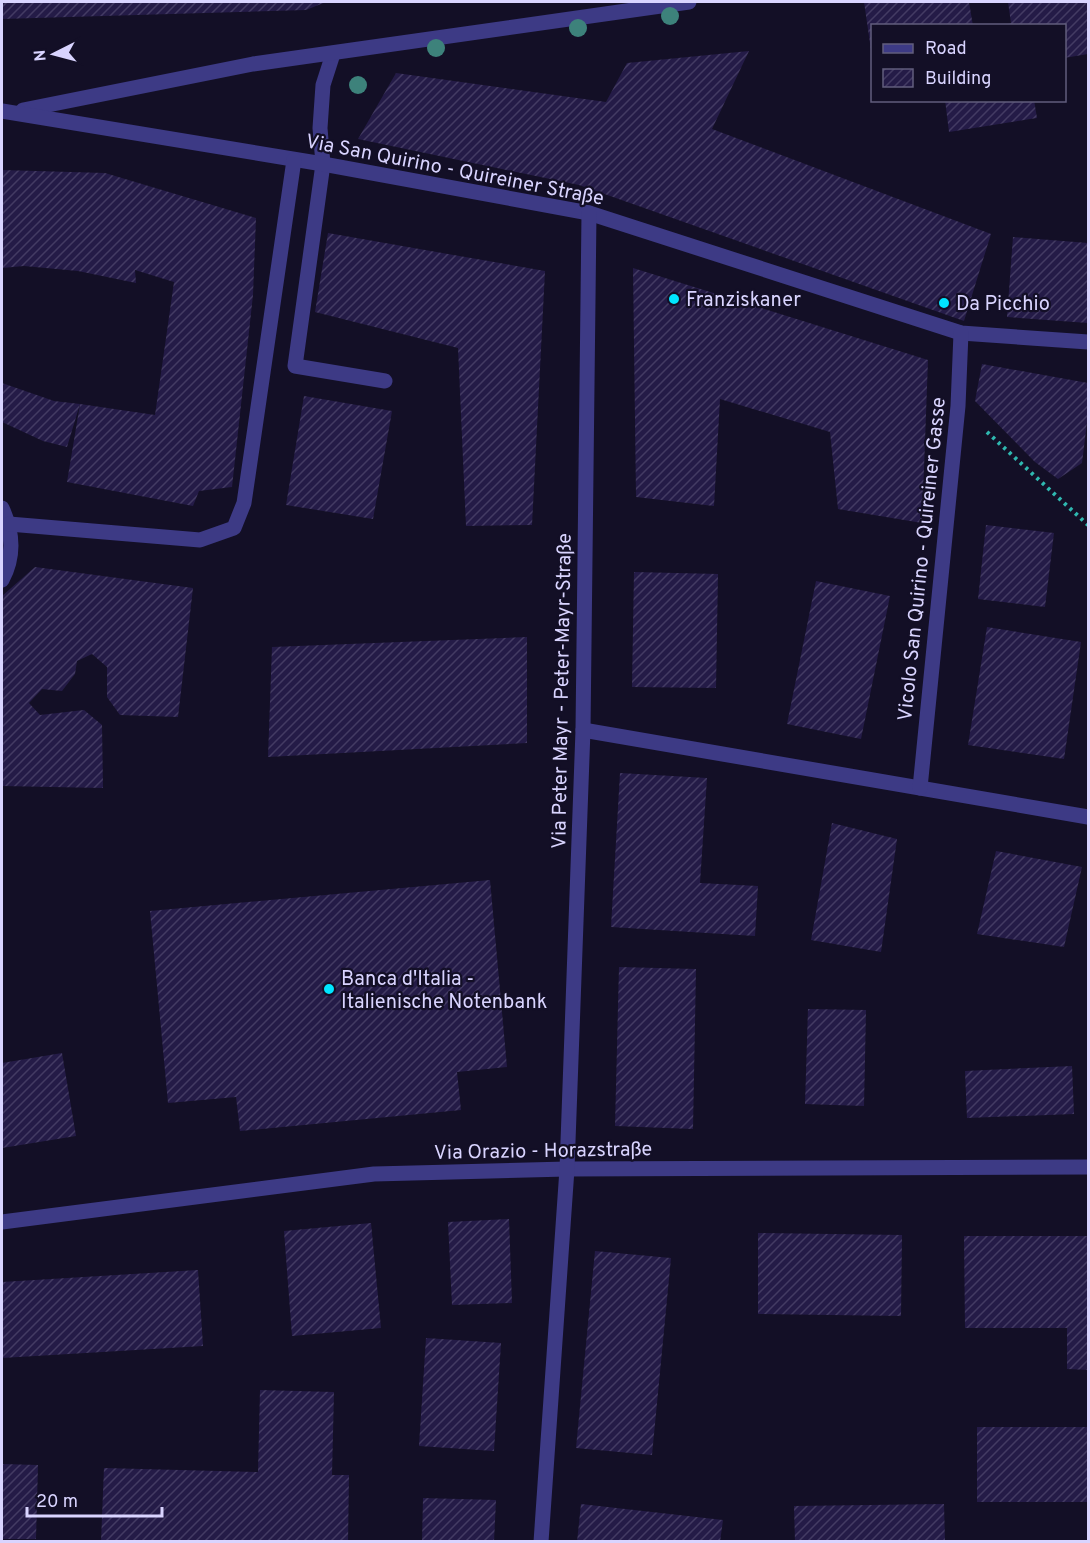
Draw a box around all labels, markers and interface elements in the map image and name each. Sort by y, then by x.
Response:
north arrow [24,24,84,84]
legend [871,24,1066,102]
text: Road [925,38,967,61]
text: N [31,49,52,62]
text: Building [925,68,991,91]
street label: Via San Quirino - Quireiner Straße [303,129,606,213]
place label: Franziskaner [686,288,801,314]
marker: Franziskaner [667,292,681,306]
place label: Da Picchio [956,292,1050,318]
marker: Da Picchio [937,296,951,310]
street label: Vicolo San Quirino - Quireiner Gasse [893,396,953,723]
street label: Via Peter Mayr - Peter-Mayr-Straße [547,533,579,849]
place label: Banca d'Italia - Italienische Notenbank [341,967,547,1016]
marker: Banca d'Italia - Italienische Notenbank [322,982,336,996]
street label: Via Orazio - Horazstraße [434,1137,652,1167]
scale bar [27,1480,162,1518]
text: 20 m [36,1491,78,1514]

